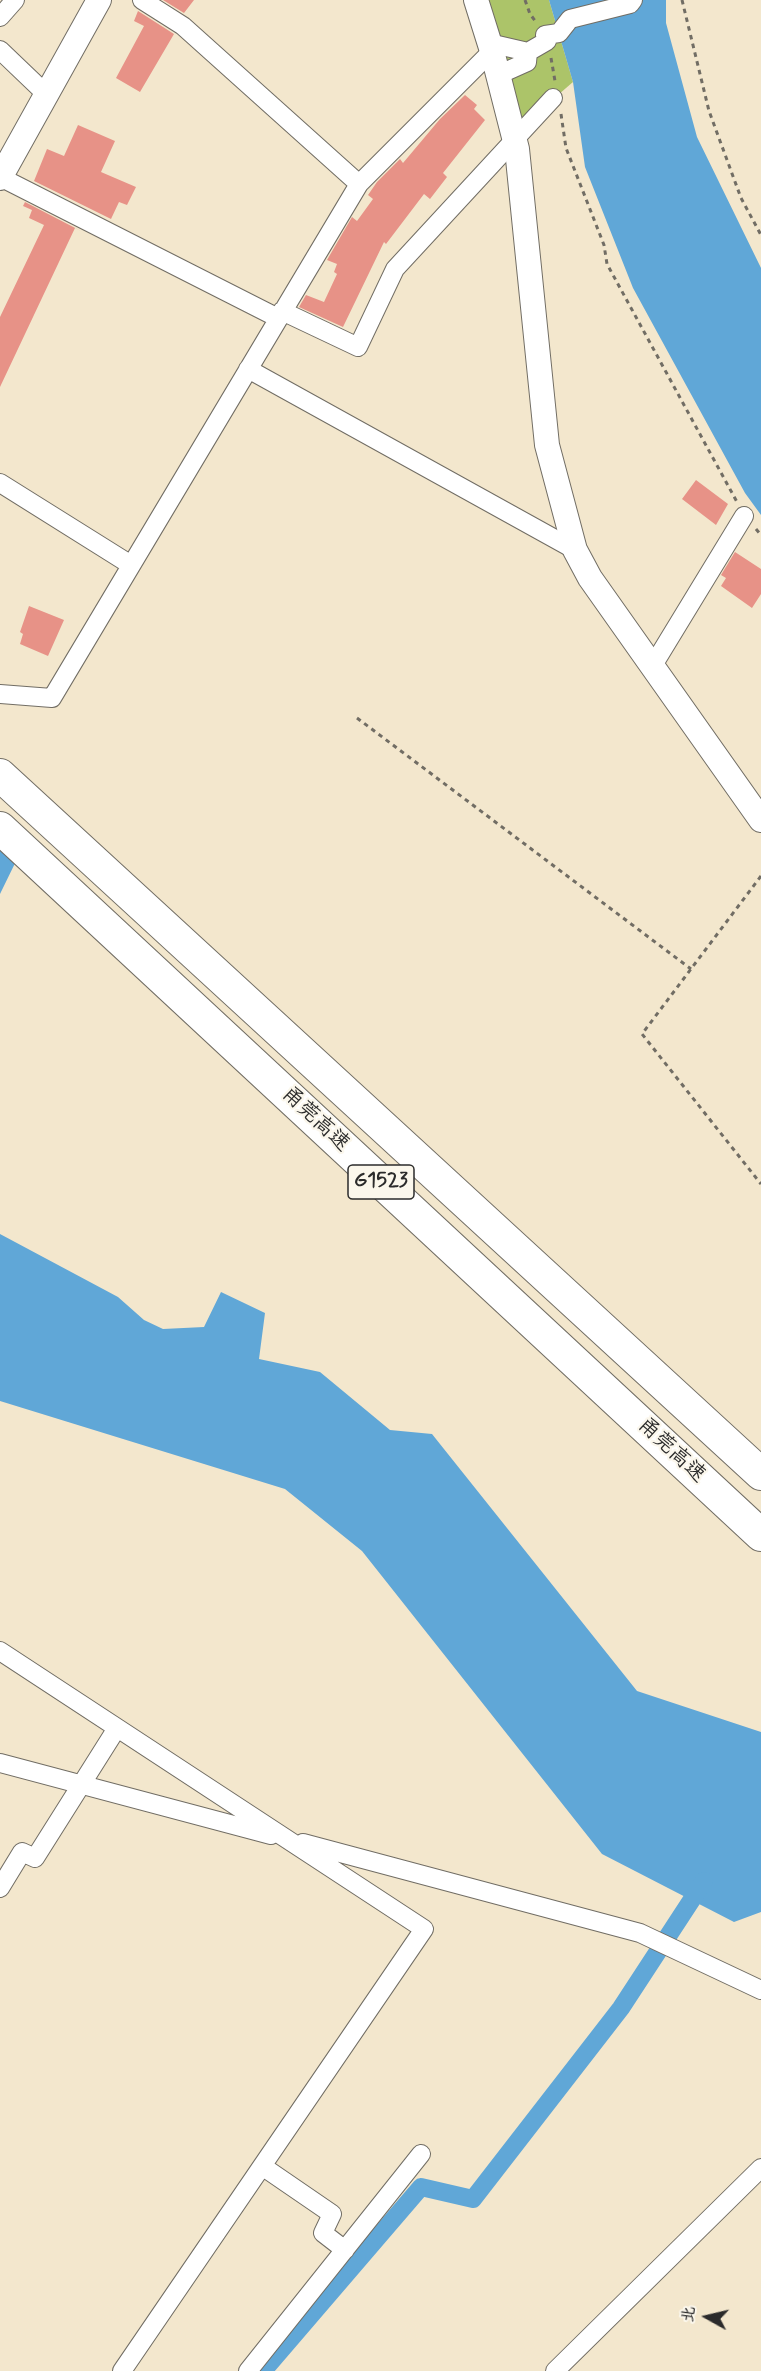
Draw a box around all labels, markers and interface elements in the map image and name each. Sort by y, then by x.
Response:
street label: 甬莞高速 [276,1082,354,1158]
road number: G1523 [348,1165,414,1199]
street label: 甬莞高速 [632,1413,710,1489]
north arrow [677,2287,737,2347]
text: 北 [677,2305,700,2324]

